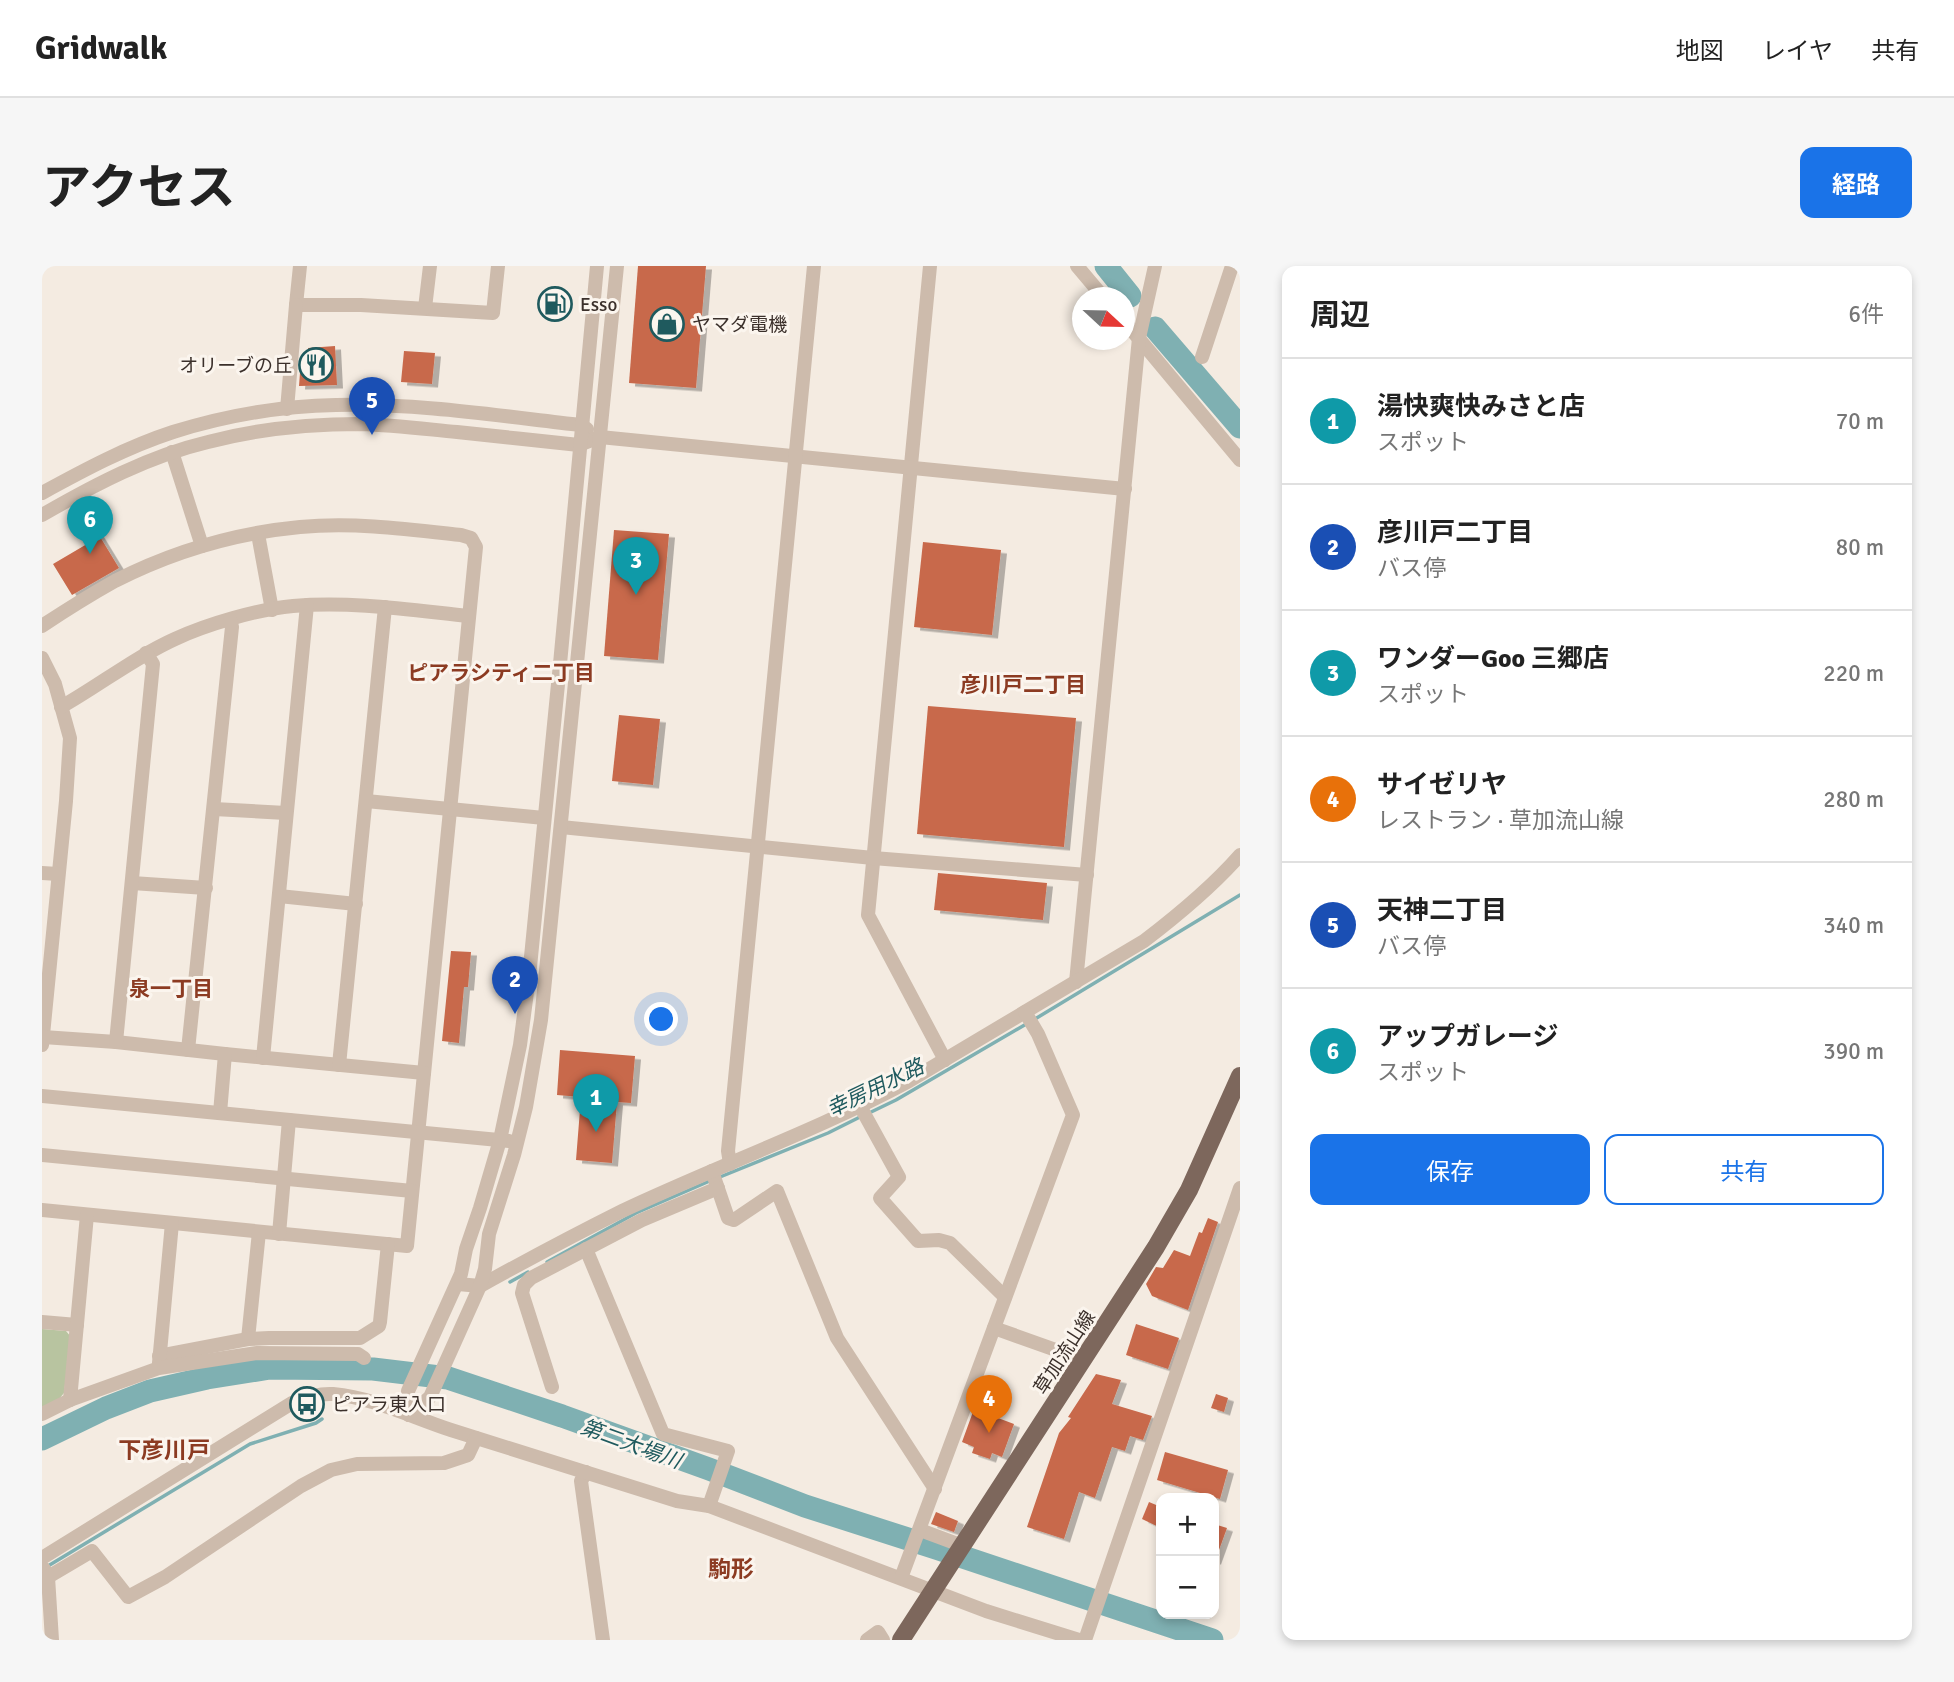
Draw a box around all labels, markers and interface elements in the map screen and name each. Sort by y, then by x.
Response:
text: Gridwalk [35,28,167,69]
text: 地図 [1676,36,1724,66]
text: レイヤ [1762,36,1833,66]
text: 共有 [1871,36,1919,66]
button: 経路 [1800,147,1912,218]
text: アクセス [42,158,236,218]
fuel station icon: Esso [536,285,574,323]
north arrow [1072,287,1135,350]
place label: Esso [580,293,617,317]
text: 周辺 [1310,297,1370,334]
text: 6件 [1849,300,1884,329]
shop icon: ヤマダ電機 [648,305,686,343]
place label: ヤマダ電機 [692,313,787,337]
restaurant icon: オリーブの丘 [297,346,335,384]
place label: オリーブの丘 [179,354,292,378]
pin: 5 [349,377,395,435]
text: 湯快爽快みさと店 [1377,391,1585,423]
text: 1 [1327,407,1339,436]
text: 70 m [1836,407,1884,436]
text: スポット [1377,428,1469,457]
pin: 6 [67,496,113,554]
text: 彦川戸二丁目 [1377,517,1533,549]
text: 2 [1327,533,1339,562]
text: 80 m [1836,533,1884,562]
pin: 3 [613,537,659,595]
text: バス停 [1377,554,1446,583]
text: ワンダーGoo 三郷店 [1377,643,1609,675]
text: 3 [1327,659,1339,688]
text: 220 m [1823,659,1884,688]
district label: ピアラシティ二丁目 [407,660,595,686]
district label: 彦川戸二丁目 [960,672,1086,698]
text: スポット [1377,680,1469,709]
text: サイゼリヤ [1377,769,1507,801]
text: 4 [1327,785,1339,814]
text: 280 m [1823,785,1884,814]
text: レストラン · 草加流山線 [1377,806,1624,835]
text: 天神二丁目 [1377,895,1507,927]
text: 5 [1327,911,1339,940]
text: 340 m [1823,911,1884,940]
text: バス停 [1377,932,1446,961]
pin: 2 [492,956,538,1014]
district label: 泉一丁目 [129,976,213,1002]
your location [644,1002,678,1036]
text: アップガレージ [1377,1021,1558,1053]
text: 6 [1327,1037,1339,1066]
text: 390 m [1823,1037,1884,1066]
water label: 幸房用水路 [822,1052,930,1123]
text: スポット [1377,1058,1469,1087]
pin: 1 [573,1074,619,1132]
button: 保存 [1310,1134,1590,1205]
button: 共有 [1604,1134,1884,1205]
street label: 草加流山線 [1029,1306,1101,1399]
pin: 4 [966,1375,1012,1433]
bus stop icon: ピアラ東入口 [288,1385,326,1423]
place label: ピアラ東入口 [332,1393,446,1417]
water label: 第二大場川 [577,1414,687,1475]
district label: 下彦川戸 [118,1436,210,1465]
map controls [1156,1493,1219,1619]
button: + [1156,1493,1219,1556]
district label: 駒形 [708,1555,754,1584]
button: − [1156,1556,1219,1619]

